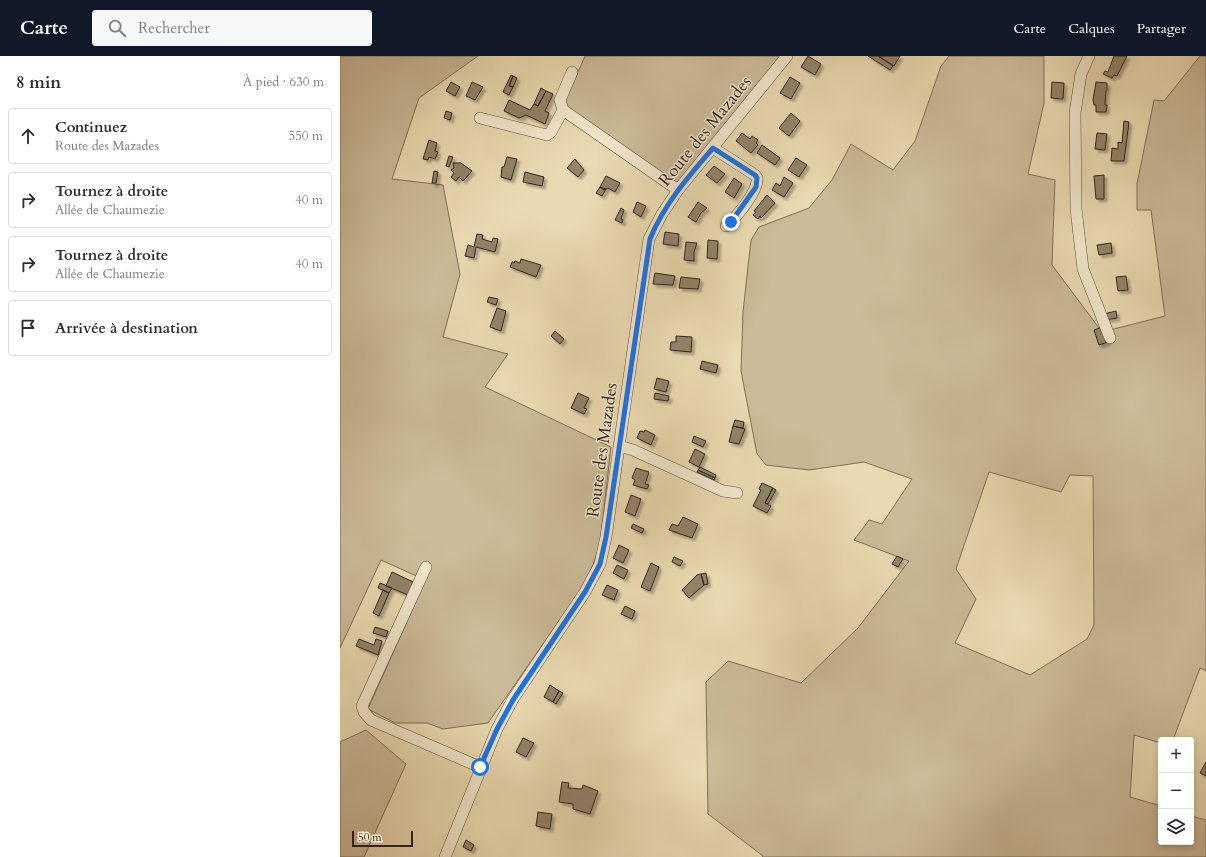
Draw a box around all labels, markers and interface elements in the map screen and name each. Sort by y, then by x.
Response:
search box [92,10,372,46]
text: Carte [20,15,68,41]
icon: search [106,17,128,39]
text: Rechercher [138,18,210,38]
text: Carte [1014,19,1046,38]
text: Calques [1068,19,1115,38]
text: Partager [1137,19,1186,38]
text: 8 min [16,71,61,94]
street label: Route des Mazades [653,71,757,191]
text: À pied · 630 m [243,73,324,91]
text: Continuez [55,117,127,137]
icon: ahead [17,125,39,147]
text: 550 m [289,127,323,145]
text: Route des Mazades [55,137,159,155]
text: Tournez à droite [55,181,168,201]
icon: right [17,189,39,211]
text: 40 m [295,191,323,209]
text: Allée de Chaumezie [55,201,165,219]
route end [722,213,740,231]
text: Tournez à droite [55,245,168,265]
icon: right [17,253,39,275]
text: 40 m [295,255,323,273]
text: Allée de Chaumezie [55,265,165,283]
icon: arrive [17,317,39,339]
text: Arrivée à destination [55,318,198,338]
street label: Route des Mazades [581,381,623,519]
map controls [1158,737,1194,845]
button: + [1158,737,1194,773]
route start [471,758,489,776]
button: − [1158,773,1194,809]
button: layers [1158,809,1194,845]
scale bar [352,829,413,848]
text: 50 m [358,830,382,845]

